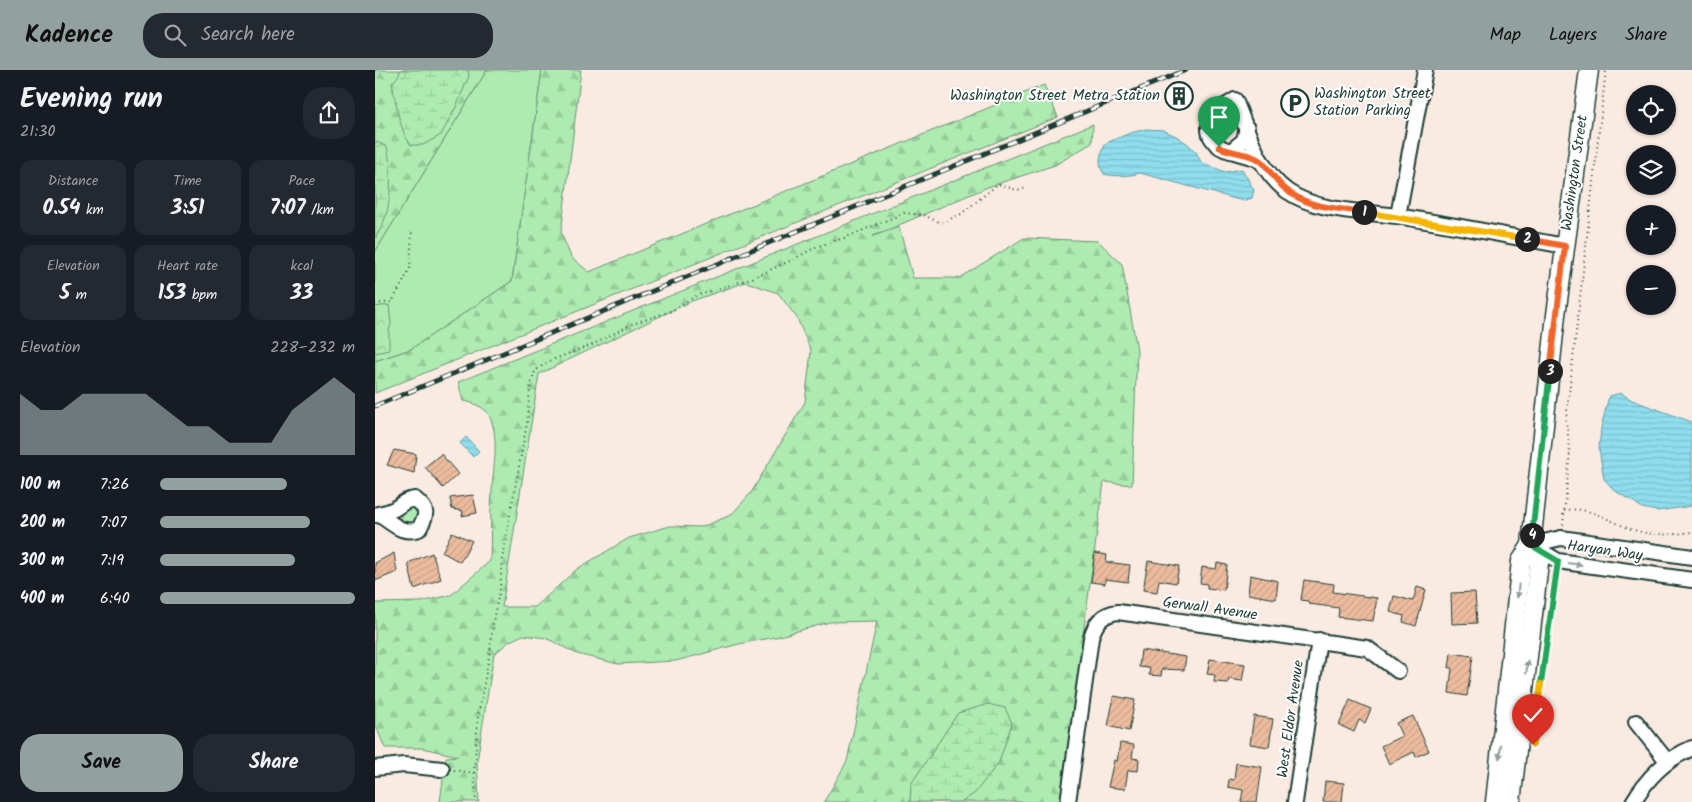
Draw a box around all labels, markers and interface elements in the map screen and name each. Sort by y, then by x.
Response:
search box [143,13,493,58]
text: Kadence [25,16,113,55]
text: Search here [201,20,295,50]
icon: search [161,21,189,49]
text: Map [1490,21,1521,50]
text: Layers [1549,21,1597,50]
text: Share [1625,21,1667,50]
text: Evening run [20,77,163,122]
building icon: Washington Street Metra Station [1164,81,1194,111]
place label: Washington Street Station Parking [1314,82,1431,123]
place label: Washington Street Metra Station [950,84,1160,108]
map controls [1626,85,1676,315]
button: locate [1626,85,1676,135]
button: share [303,87,355,139]
parking icon: Washington Street Station Parking [1280,88,1310,118]
pin [1198,96,1240,147]
icon: arrive [1205,103,1233,131]
street label: Washington Street [1555,113,1595,232]
text: 21:30 [20,119,55,144]
button: layers [1626,145,1676,195]
text: Distance [48,170,98,192]
text: Time [173,170,202,192]
text: Pace [288,170,315,192]
text: 0.54 [43,192,80,225]
text: 3:51 [171,192,204,225]
text: 7:07 [270,192,306,225]
text: km [80,199,104,221]
text: /km [306,199,334,221]
pin: 1 [1351,200,1377,224]
text: 1 [1362,201,1367,223]
button: + [1626,205,1676,255]
pin: 2 [1515,226,1539,252]
text: 2 [1523,228,1532,250]
text: Elevation [47,255,100,277]
text: Heart rate [157,255,218,277]
text: kcal [290,255,313,277]
button: − [1626,265,1676,315]
text: 5 [59,277,70,310]
text: 153 [158,277,186,310]
text: 33 [290,277,313,310]
text: m [70,284,87,306]
text: bpm [186,284,217,306]
text: Elevation [20,335,81,360]
text: 228–232 m [270,335,355,360]
pin: 3 [1537,358,1563,384]
text: 3 [1547,360,1554,382]
text: 100 m [20,472,61,497]
text: 7:26 [100,472,130,497]
text: 200 m [20,510,65,535]
text: 7:07 [100,510,127,535]
pin: 4 [1519,522,1545,548]
text: 4 [1529,524,1536,546]
street label: Haryan Way [1566,534,1645,568]
text: 300 m [20,548,64,573]
text: 7:19 [100,548,124,573]
one-way arrow [1567,560,1583,568]
one-way arrow [1514,583,1522,599]
text: 400 m [20,586,64,611]
text: 6:40 [100,586,130,611]
street label: Gerwall Avenue [1161,590,1259,628]
street label: West Eldor Avenue [1271,658,1311,779]
one-way arrow [1523,658,1531,674]
pin [1512,694,1554,745]
icon: check [1519,701,1547,729]
button: Save [20,734,183,792]
button: Share [193,734,355,792]
one-way arrow [1496,745,1504,761]

